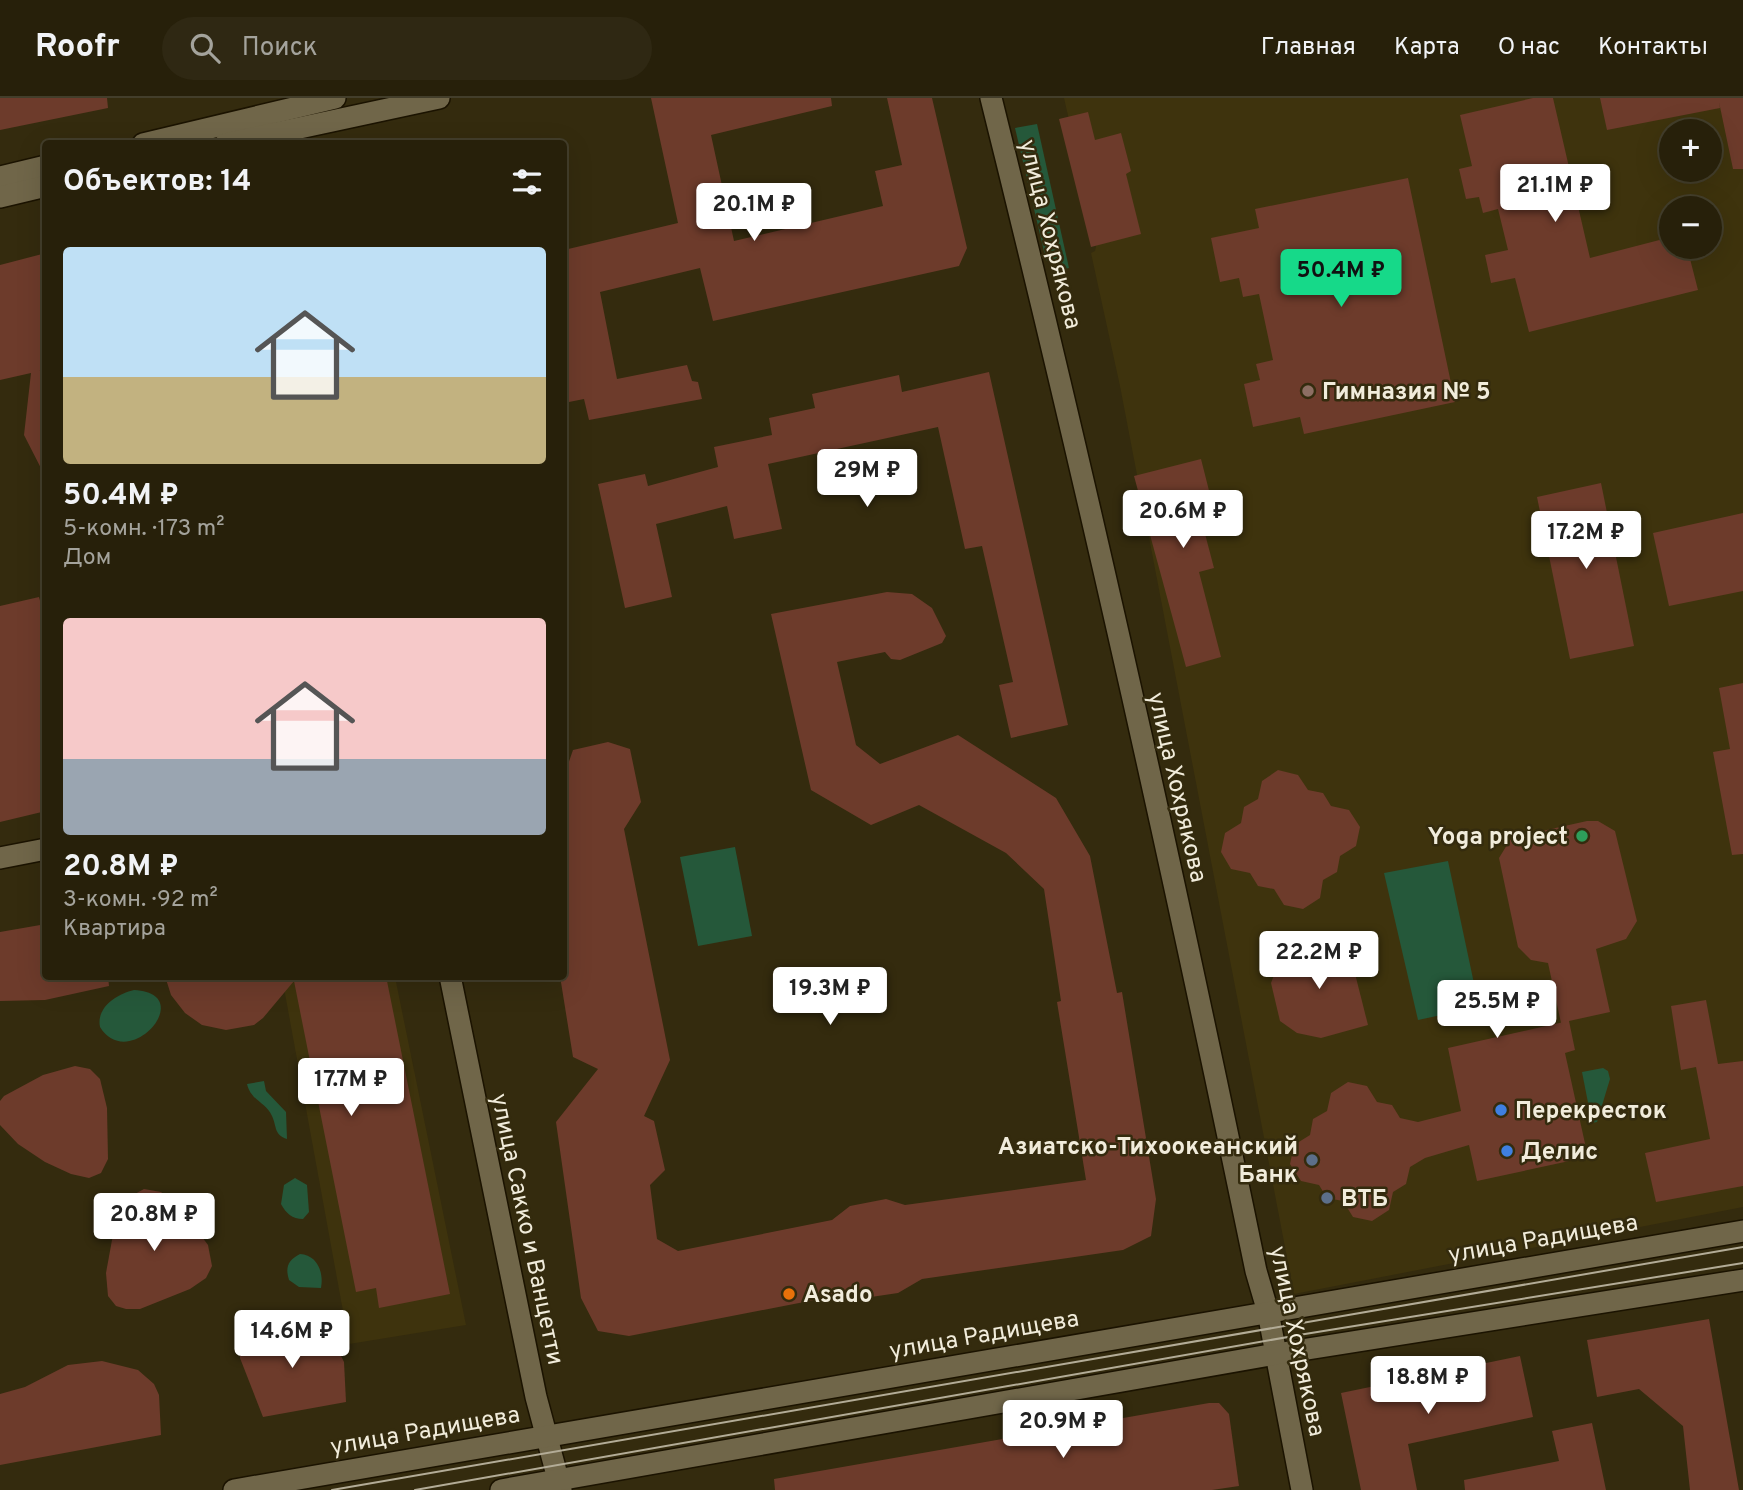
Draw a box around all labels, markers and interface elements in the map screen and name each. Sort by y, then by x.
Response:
search box [162,17,652,80]
text: Roofr [35,27,120,69]
icon: search [186,29,224,67]
text: Поиск [242,32,318,65]
text: Главная [1261,33,1356,63]
text: Карта [1394,33,1460,63]
text: О нас [1498,33,1560,63]
text: Контакты [1598,33,1708,63]
map controls [1659,119,1722,259]
button: + [1659,119,1722,182]
street label: улица Хохрякова [1011,137,1087,332]
icon: filters [508,163,546,201]
text: Объектов: 14 [63,164,251,201]
pin: 21.1M ₽ [1490,164,1620,224]
text: 21.1M ₽ [1516,172,1594,201]
pin: 20.1M ₽ [689,184,819,243]
text: 20.1M ₽ [712,191,796,220]
button: − [1659,196,1722,259]
pin: 50.4M ₽ [1276,250,1406,309]
text: 50.4M ₽ [1297,257,1385,286]
icon: home [242,292,368,418]
place label: Гимназия № 5 [1322,378,1491,408]
marker: Гимназия № 5 [1300,383,1316,399]
pin: 29M ₽ [818,450,916,509]
text: 29M ₽ [833,457,901,486]
text: 50.4M ₽ [63,478,179,515]
pin: 20.6M ₽ [1118,490,1248,550]
text: 20.6M ₽ [1139,498,1227,527]
pin: 17.2M ₽ [1521,512,1651,571]
text: 5-комн. · 173 m² [63,515,225,544]
text: 17.2M ₽ [1547,519,1625,548]
text: Дом [63,544,111,573]
icon: home [242,663,368,789]
street label: улица Хохрякова [1140,689,1213,885]
place label: Yoga projeсt [1428,823,1568,853]
marker: Yoga projeсt [1574,828,1590,844]
text: 20.8M ₽ [63,849,179,886]
text: 3-комн. · 92 m² [63,886,218,915]
text: Квартира [63,915,166,944]
pin: 22.2M ₽ [1254,932,1384,991]
text: 22.2M ₽ [1275,939,1363,968]
pin: 19.3M ₽ [765,968,895,1027]
text: 19.3M ₽ [789,975,871,1004]
pin: 25.5M ₽ [1432,981,1562,1040]
text: 25.5M ₽ [1453,988,1541,1017]
pin: 17.7M ₽ [286,1058,416,1118]
text: 17.7M ₽ [314,1066,388,1095]
street label: улица Сакко и Ванцетти [483,1091,569,1368]
place label: Перекресток [1515,1097,1667,1127]
marker: Перекресток [1493,1102,1509,1118]
place label: Азиатско-Тихоокеанский Банк [998,1133,1298,1191]
place label: Делис [1521,1138,1598,1168]
marker: Делис [1499,1143,1515,1159]
marker: Азиатско-Тихоокеанский Банк [1304,1152,1320,1168]
place label: ВТБ [1341,1185,1388,1215]
marker: ВТБ [1319,1190,1335,1206]
pin: 20.8M ₽ [89,1194,219,1253]
text: 20.8M ₽ [110,1201,198,1230]
street label: улица Радищева [1446,1209,1641,1271]
street label: улица Хохрякова [1261,1243,1331,1440]
place label: Asado [803,1281,873,1311]
marker: Asado [781,1286,797,1302]
street label: улица Радищева [887,1305,1082,1367]
pin: 14.6M ₽ [227,1310,357,1370]
text: 14.6M ₽ [250,1318,334,1347]
pin: 18.8M ₽ [1363,1356,1493,1416]
text: 18.8M ₽ [1387,1364,1469,1393]
pin: 20.9M ₽ [998,1400,1128,1460]
street label: улица Радищева [328,1401,523,1463]
text: 20.9M ₽ [1019,1408,1107,1437]

